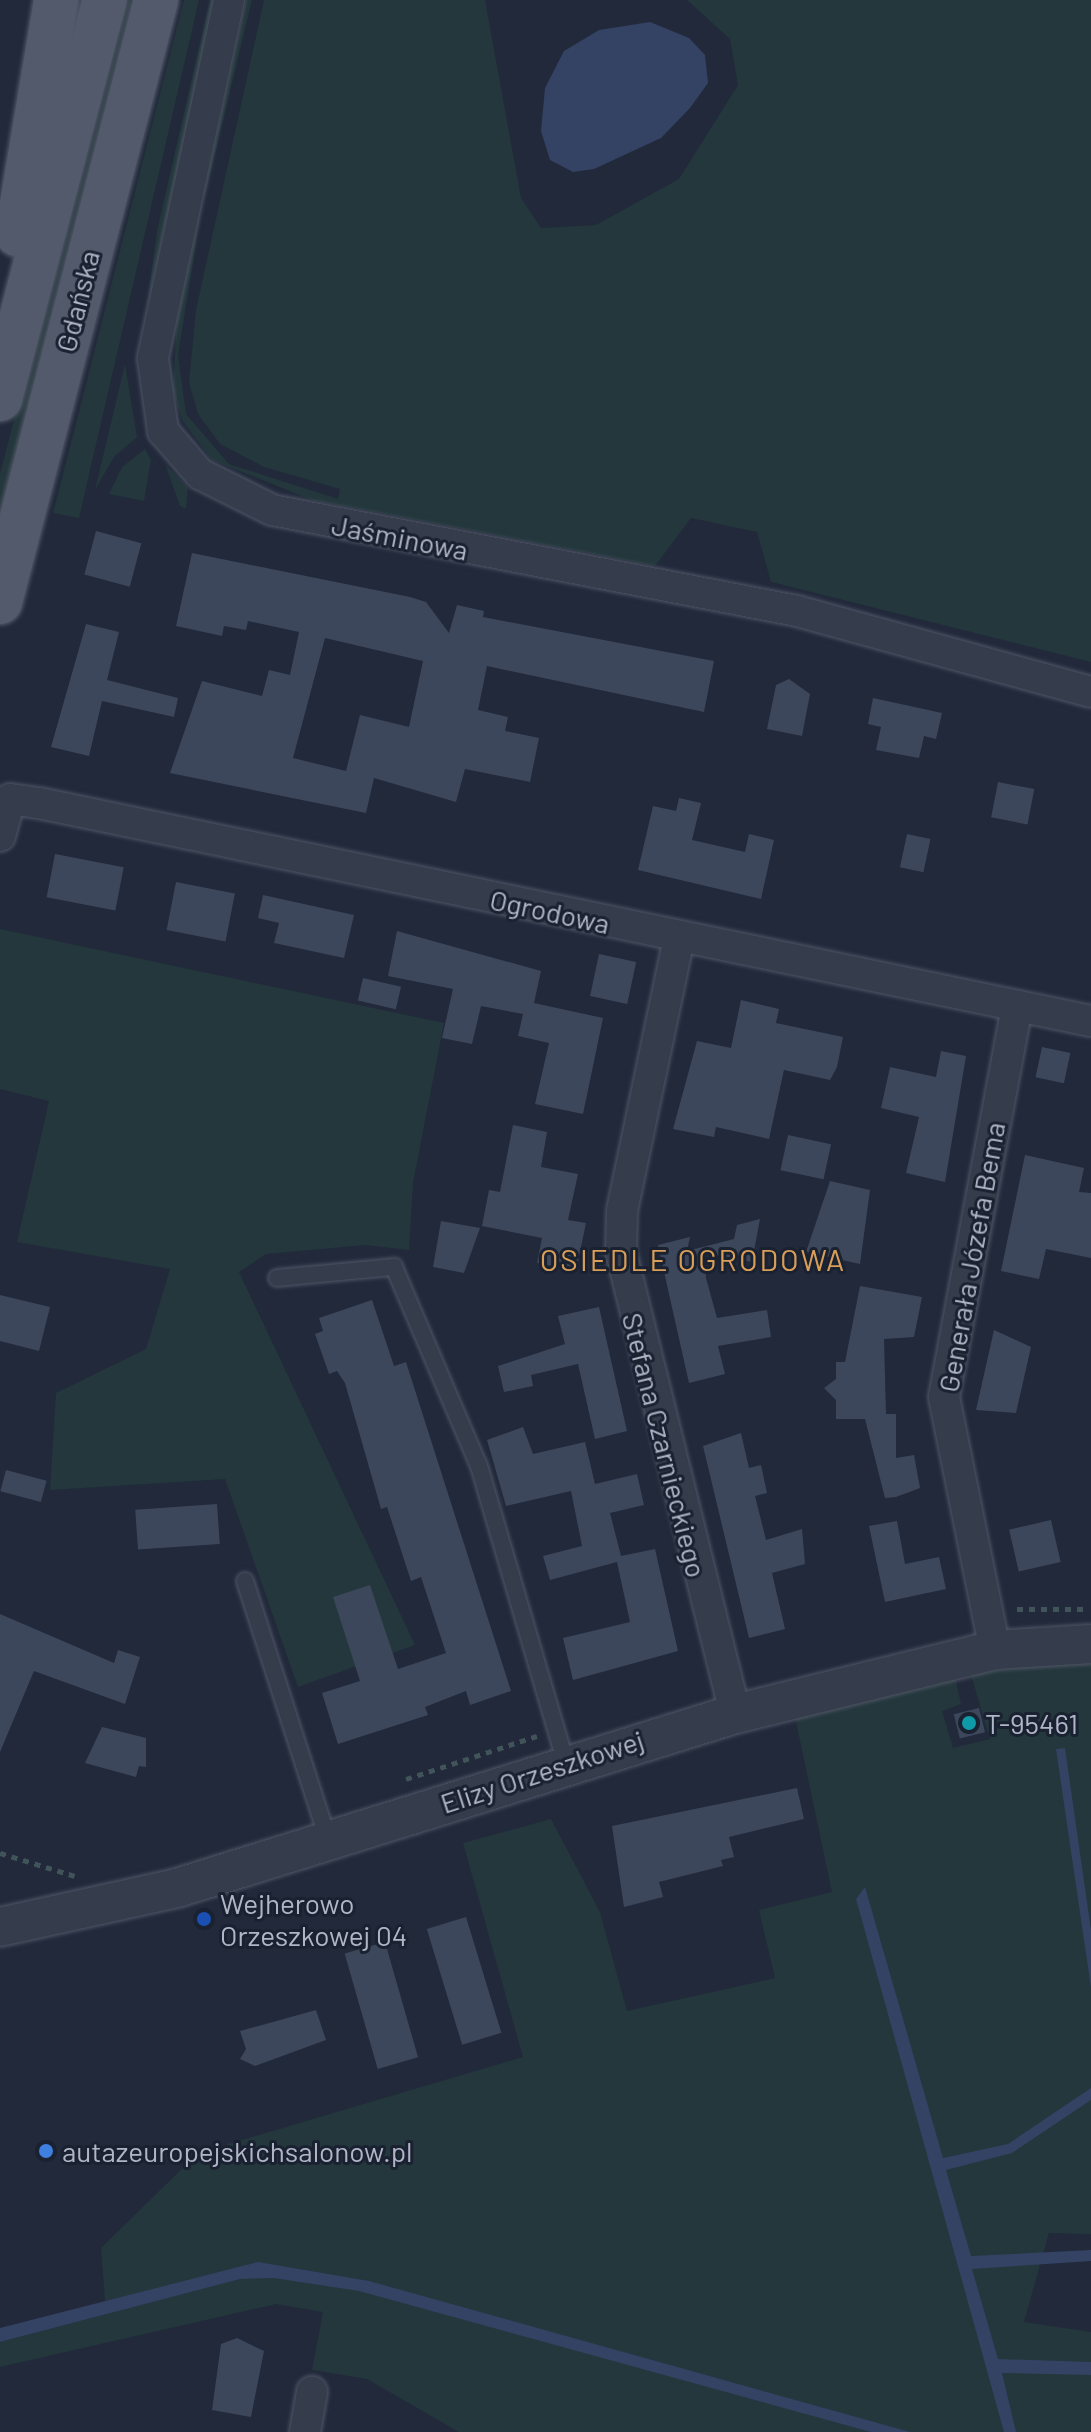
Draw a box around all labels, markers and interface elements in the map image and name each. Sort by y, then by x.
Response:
street label: Gdańska [48,247,106,355]
street label: Jaśminowa [329,507,471,567]
street label: Ogrodowa [487,882,613,940]
street label: Generała Józefa Bema [931,1119,1011,1395]
district label: OSIEDLE OGRODOWA [540,1241,846,1277]
street label: Stefana Czarnieckiego [616,1309,714,1581]
place label: T-95461 [985,1706,1078,1740]
marker: T-95461 [960,1714,978,1732]
street label: Elizy Orzeszkowej [436,1722,648,1820]
place label: Wejherowo Orzeszkowej 04 [220,1886,407,1952]
marker: Wejherowo Orzeszkowej 04 [195,1910,213,1928]
place label: autazeuropejskichsalonow.pl [62,2134,413,2168]
marker: autazeuropejskichsalonow.pl [37,2142,55,2160]

